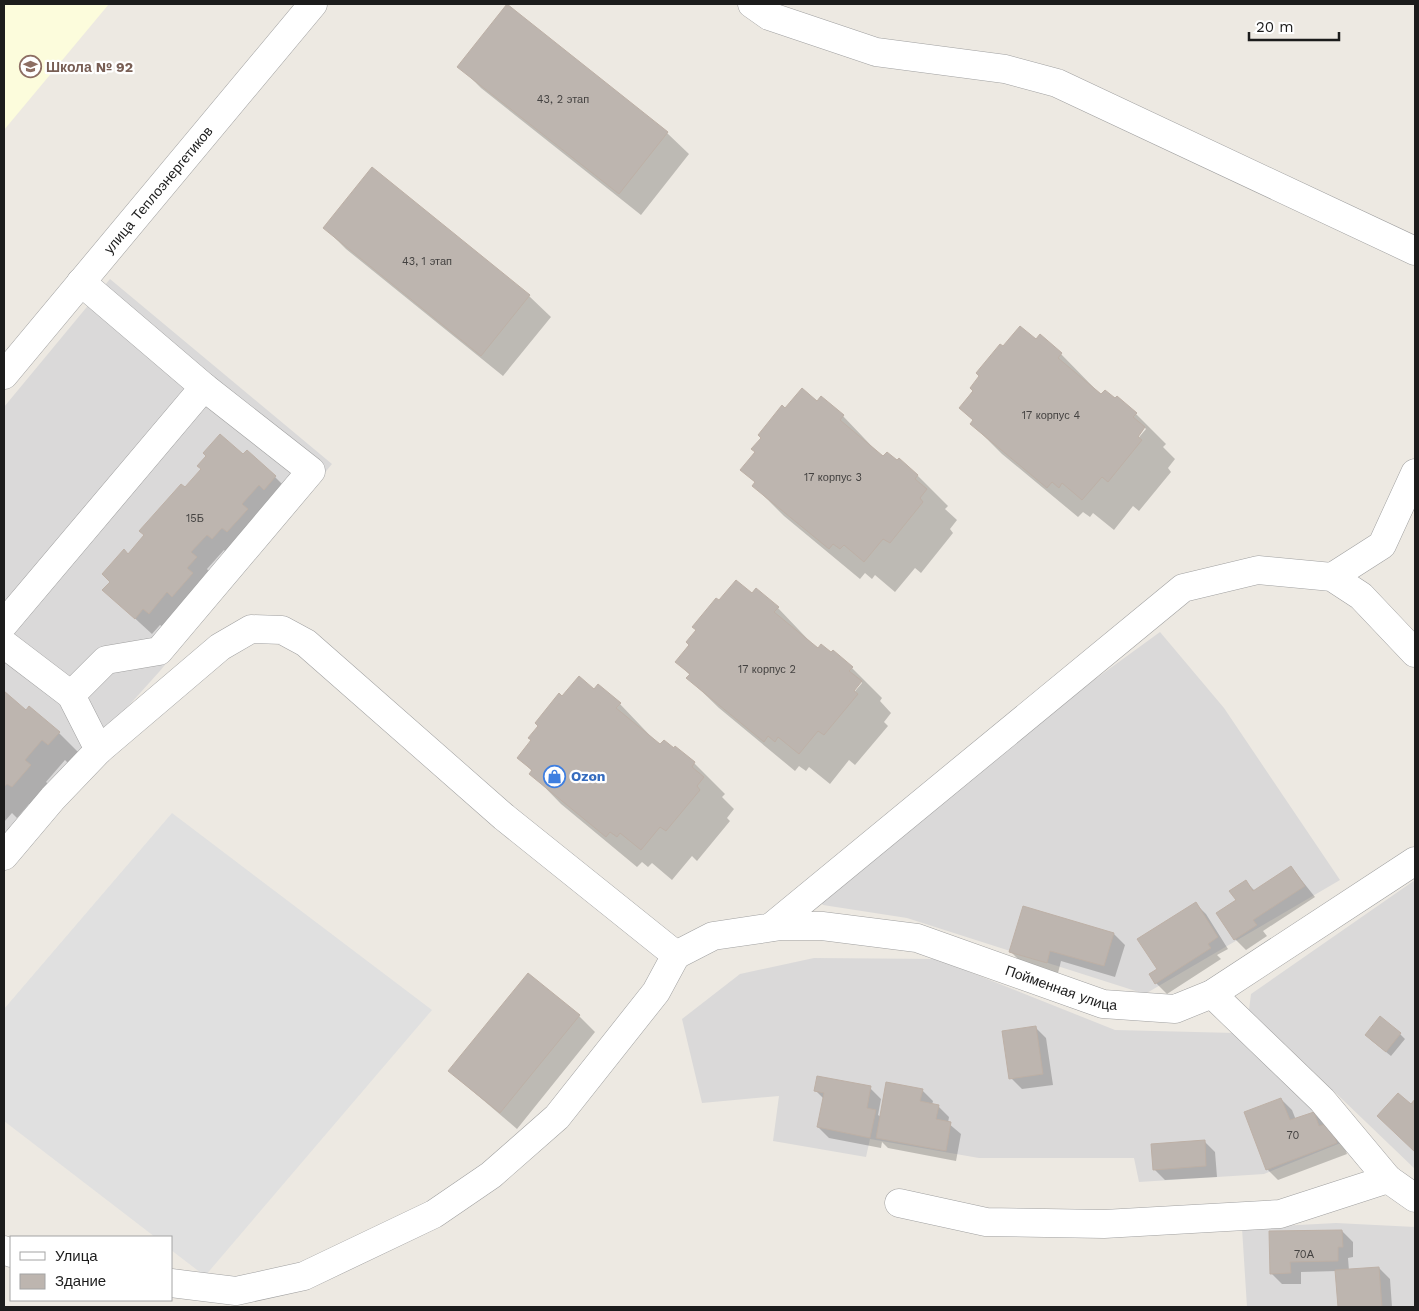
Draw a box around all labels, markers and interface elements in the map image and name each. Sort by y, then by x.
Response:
scale bar [1249,10,1339,42]
text: 20 m [1256,18,1294,36]
school or university icon: Школа № 92 [18,55,42,79]
place label: Школа № 92 [46,59,133,75]
house number: 43, 2 этап [537,93,589,106]
street label: улица Теплоэнергетиков [101,123,216,257]
house number: 43, 1 этап [402,255,452,268]
house number: 17 корпус 4 [1022,409,1080,422]
house number: 17 корпус 3 [804,471,862,484]
house number: 15Б [186,512,204,525]
house number: 17 корпус 2 [738,663,796,676]
shop icon: Ozon [543,764,567,788]
place label: Ozon [571,768,606,784]
street label: Пойменная улица [1003,962,1118,1013]
house number: 70 [1287,1129,1300,1142]
legend [10,1236,172,1301]
text: Улица [55,1247,98,1265]
house number: 70А [1294,1248,1315,1261]
text: Здание [55,1272,106,1290]

